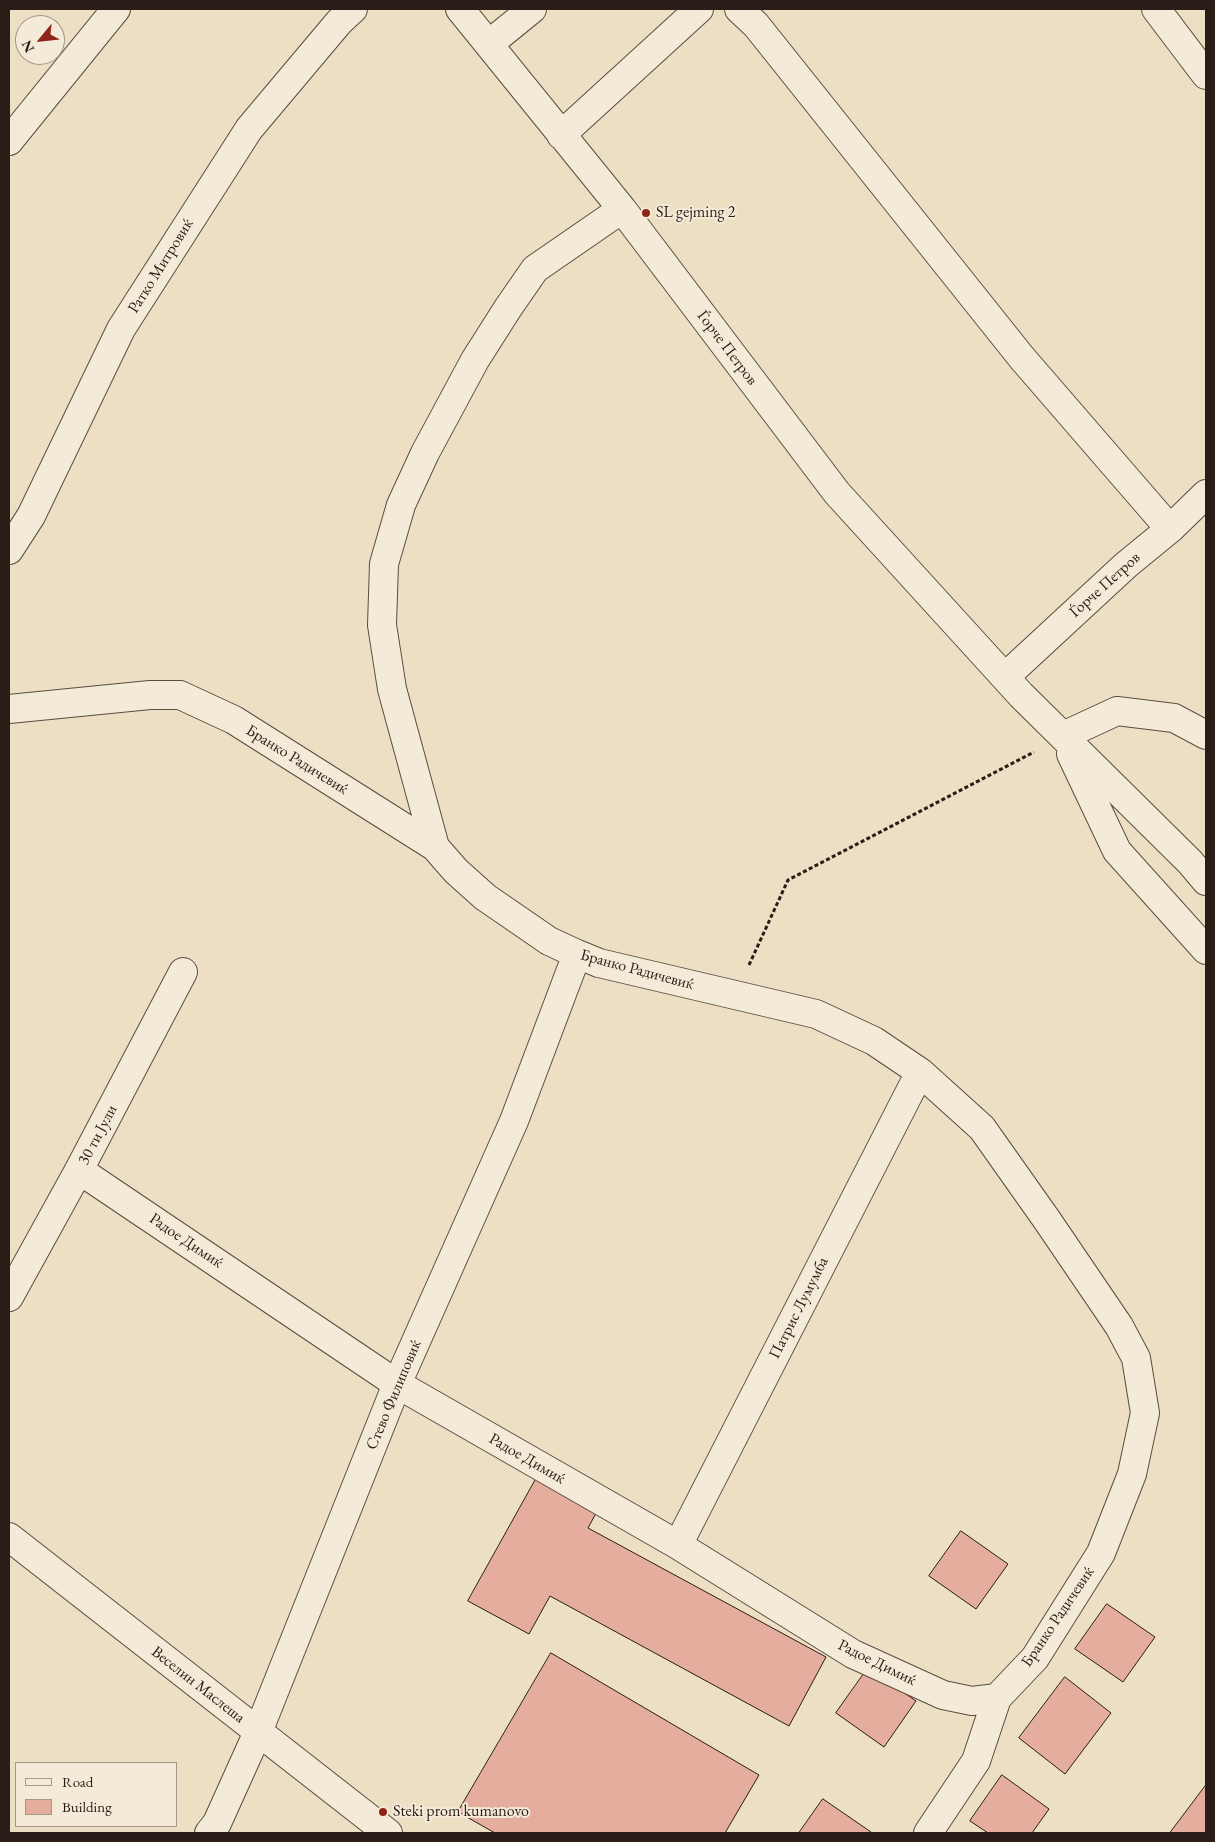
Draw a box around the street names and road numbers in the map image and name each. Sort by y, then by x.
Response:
street label: Ратко Митровиќ [124,215,198,317]
street label: Ѓорче Петров [693,307,761,389]
street label: Ѓорче Петров [1066,548,1144,622]
street label: Бранко Радичевиќ [242,721,352,799]
street label: Бранко Радичевиќ [578,946,696,994]
street label: 30 ти Јули [74,1102,122,1168]
street label: Радое Димиќ [145,1209,227,1273]
street label: Патрис Лумумба [765,1254,833,1362]
street label: Стево Филиповиќ [362,1337,426,1453]
street label: Радое Димиќ [485,1429,569,1489]
street label: Бранко Радичевиќ [1017,1563,1099,1671]
street label: Радое Димиќ [835,1636,919,1690]
street label: Веселин Маслеша [147,1642,249,1728]

